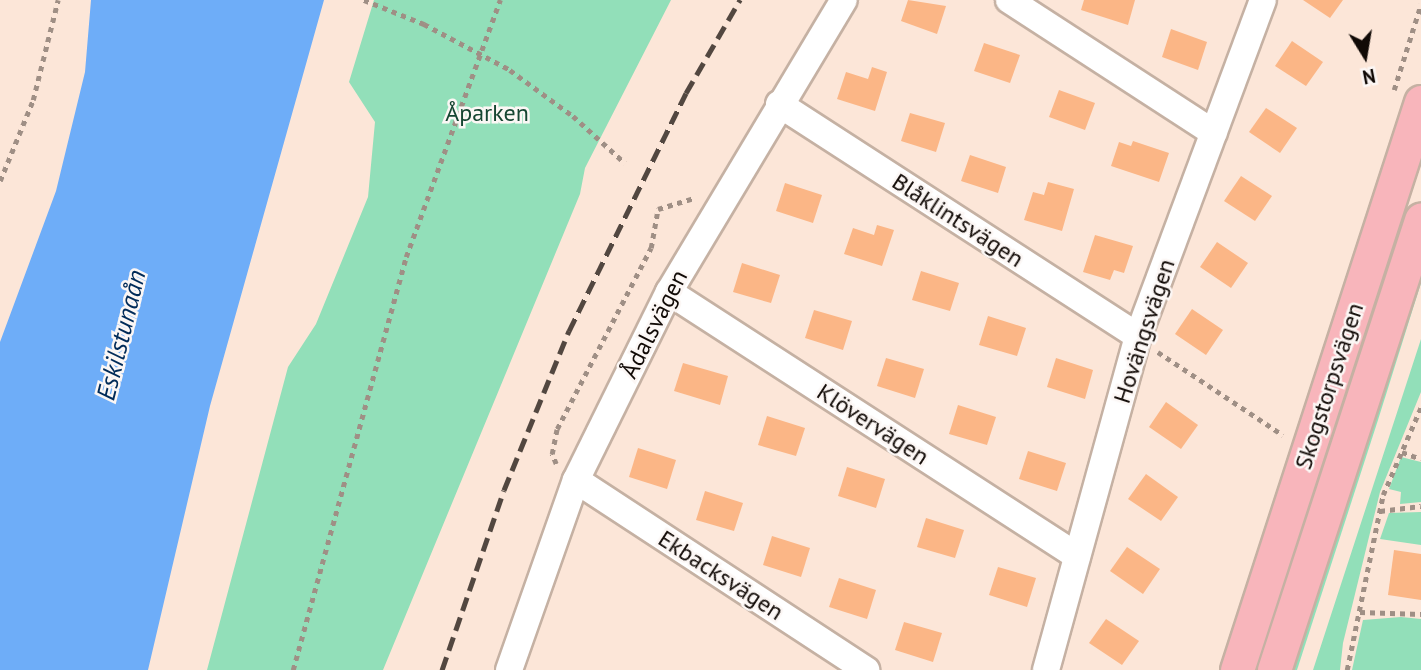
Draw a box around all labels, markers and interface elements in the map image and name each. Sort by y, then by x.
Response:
north arrow [1330,21,1400,91]
text: N [1361,64,1377,90]
park label: Åparken [445,99,529,127]
street label: Blåklintsvägen [887,167,1029,273]
street label: Hovängsvägen [1107,255,1181,407]
street label: Ådalsvägen [614,265,694,383]
water label: Eskilstunaån [90,267,152,403]
street label: Skogstorpsvägen [1289,299,1369,473]
street label: Klövervägen [812,377,934,471]
street label: Ekbacksvägen [653,524,789,626]

